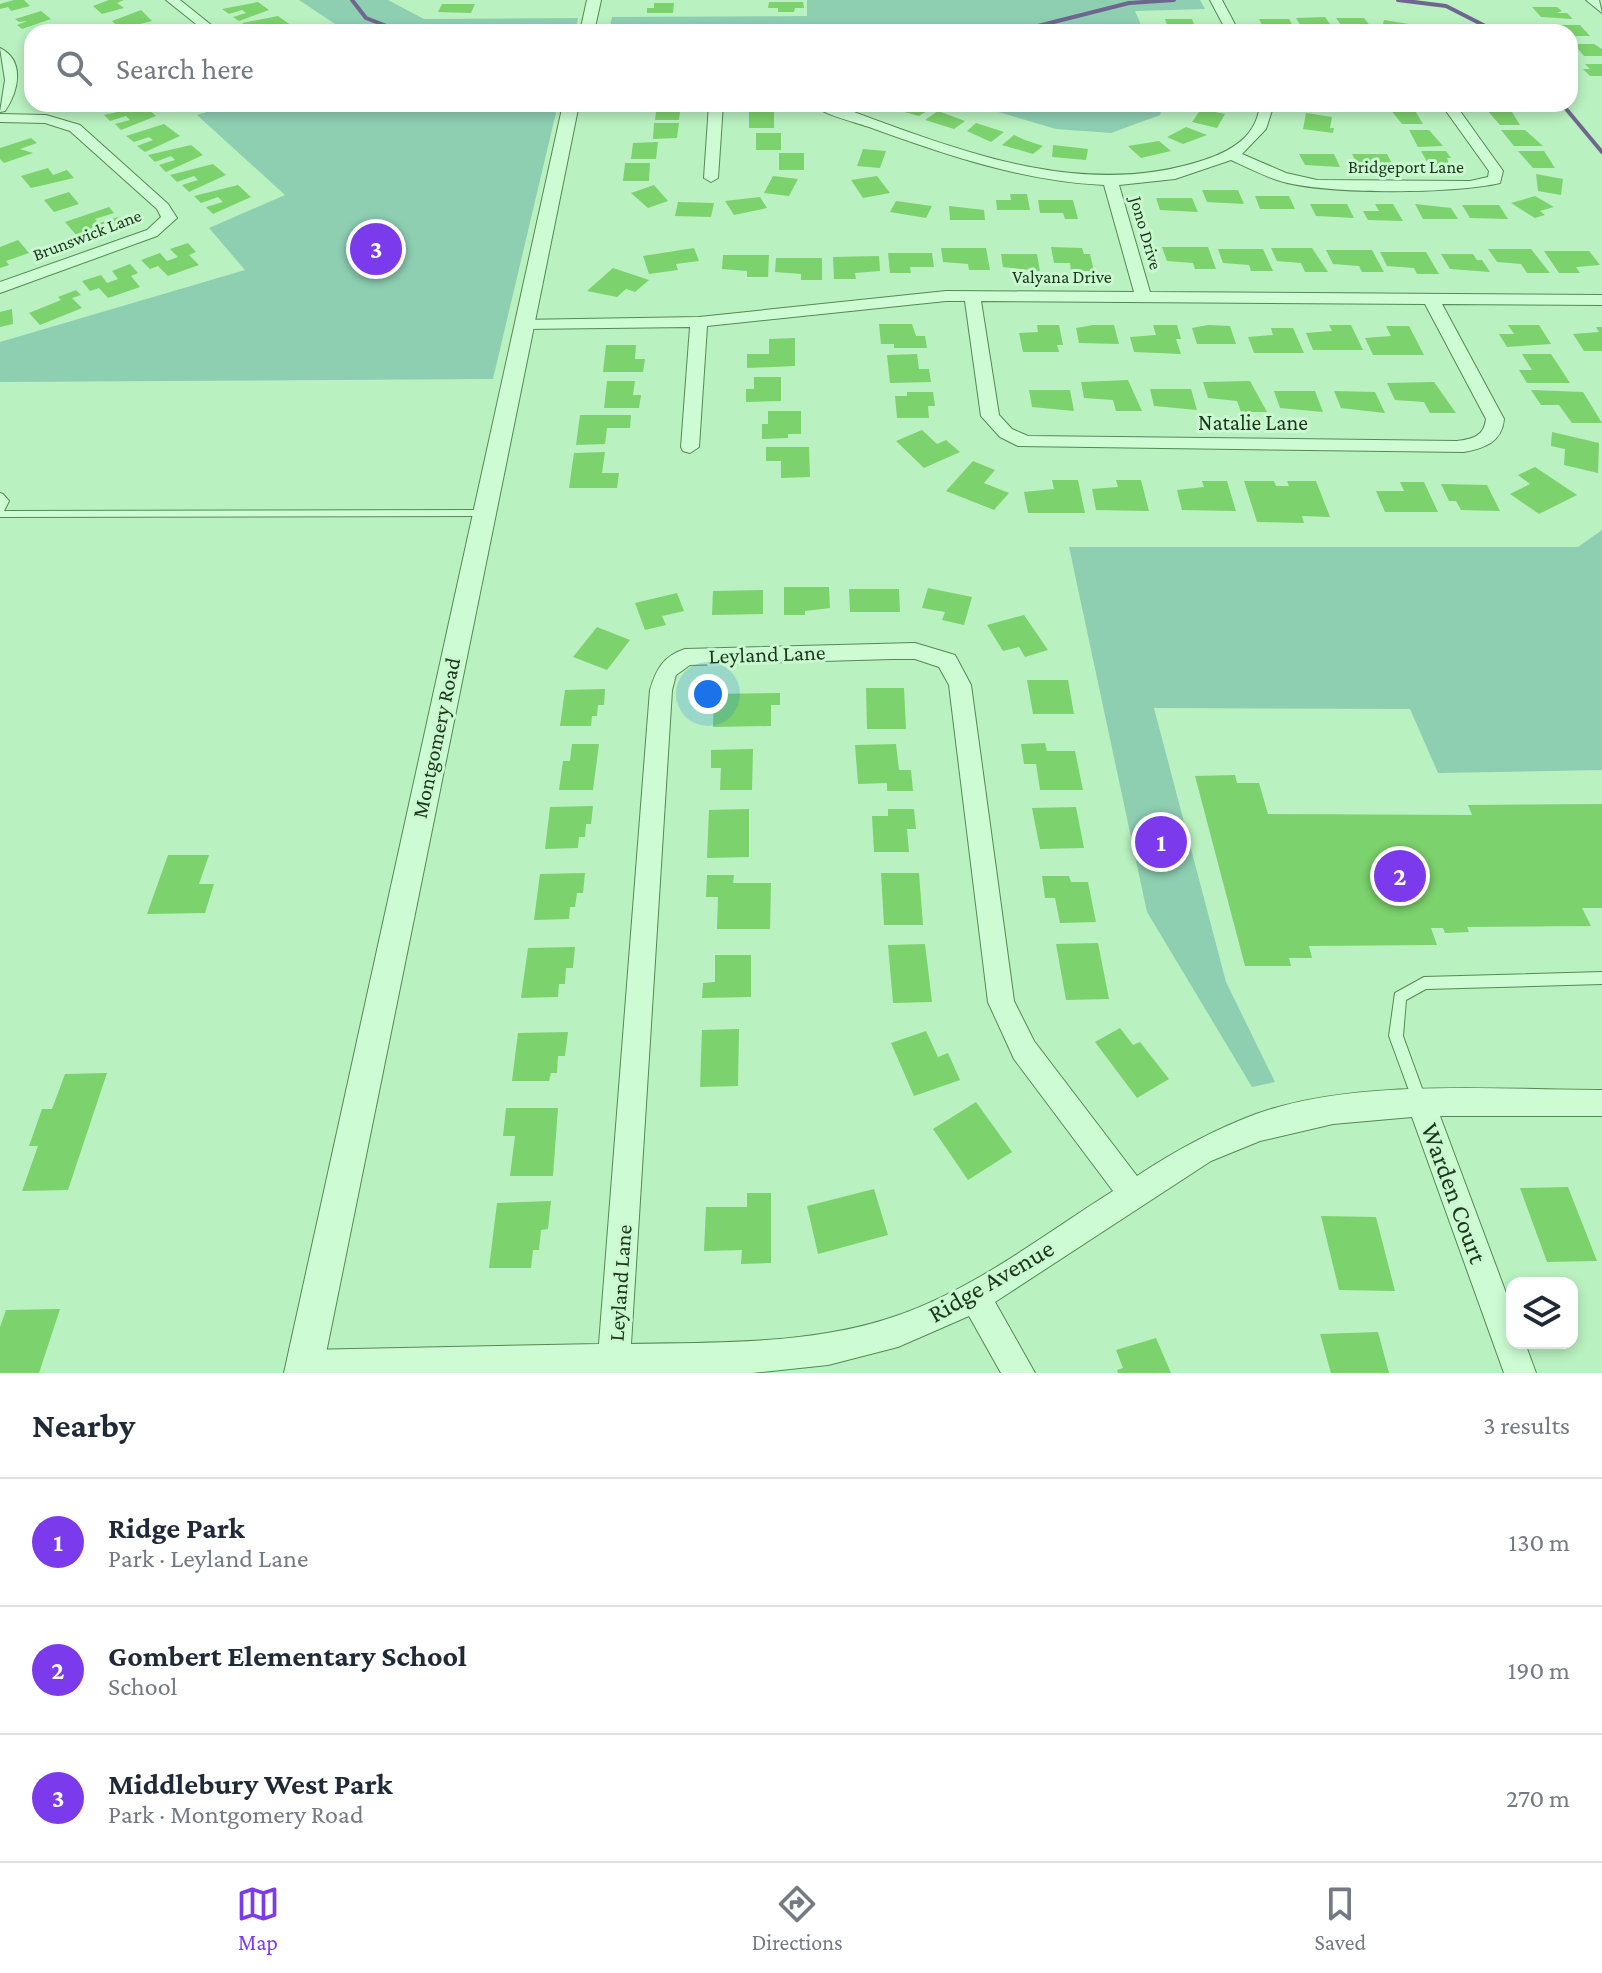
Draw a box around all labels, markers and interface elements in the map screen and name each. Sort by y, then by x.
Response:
search box [24,24,1578,112]
icon: search [52,46,96,90]
text: Search here [116,52,254,85]
street label: Bridgeport Lane [1348,157,1464,177]
street label: Jono Drive [1125,192,1166,272]
street label: Brunswick Lane [30,205,144,265]
pin: 3 [350,219,402,279]
street label: Valyana Drive [1012,267,1112,287]
street label: Natalie Lane [1198,410,1308,435]
street label: Leyland Lane [708,639,826,669]
street label: Montgomery Road [407,655,465,821]
your location [688,674,728,714]
pin: 1 [1135,812,1187,872]
pin: 2 [1374,846,1426,906]
street label: Warden Court [1415,1119,1493,1267]
street label: Leyland Lane [603,1224,637,1342]
street label: Ridge Avenue [923,1233,1059,1329]
map controls [1506,1277,1578,1349]
button: layers [1506,1277,1578,1349]
text: Nearby [32,1407,135,1444]
text: 3 results [1483,1411,1570,1440]
text: Ridge Park [108,1511,245,1544]
text: 1 [53,1528,63,1557]
text: 130 m [1509,1528,1570,1557]
text: Park · Leyland Lane [108,1544,308,1573]
text: Gombert Elementary School [108,1639,467,1672]
text: 2 [51,1656,65,1685]
text: 190 m [1508,1656,1570,1685]
text: School [108,1672,177,1701]
text: Middlebury West Park [108,1767,393,1800]
text: 3 [52,1784,64,1813]
text: 270 m [1506,1784,1570,1813]
text: Park · Montgomery Road [108,1800,364,1829]
tab: Map [236,1882,280,1955]
tab: Directions [752,1882,843,1955]
tab: Saved [1315,1882,1366,1955]

